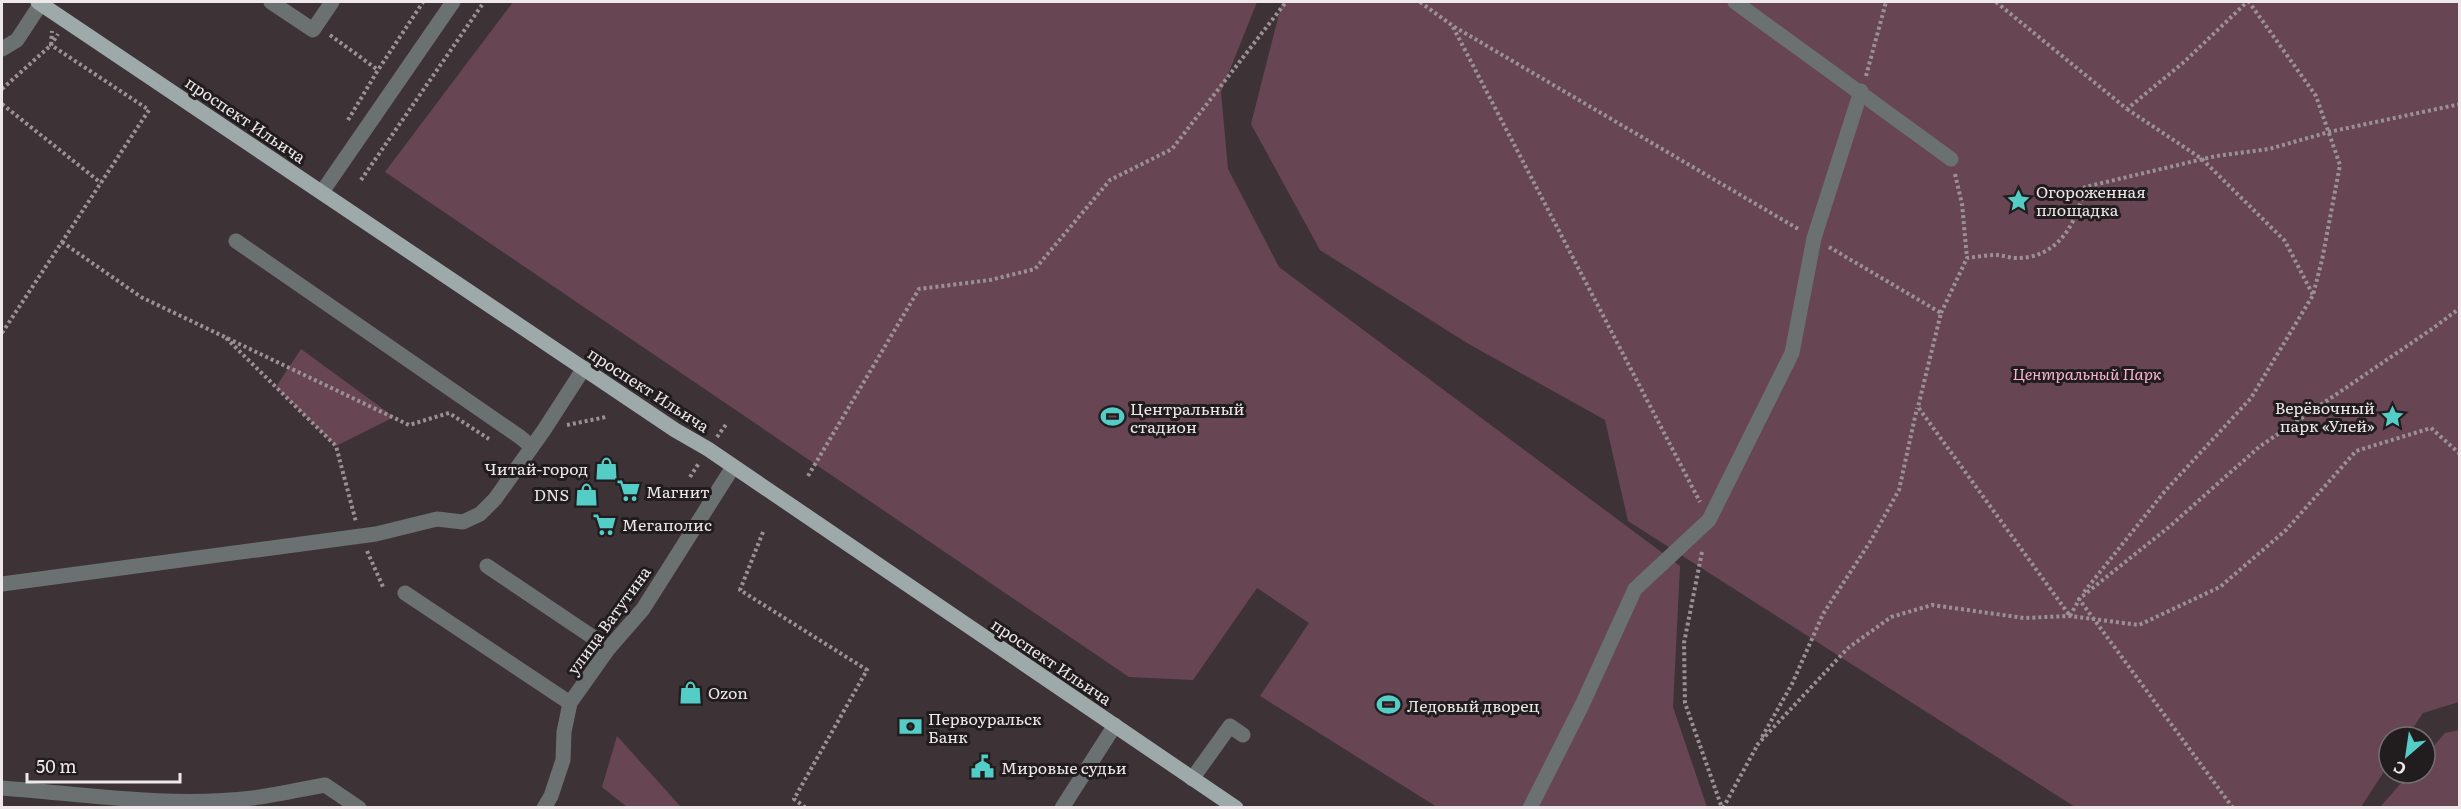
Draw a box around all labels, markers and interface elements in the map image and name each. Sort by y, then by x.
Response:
street label: проспект Ильича [181,70,311,169]
place label: Огороженная площадка [2036,179,2146,221]
place icon: Огороженная площадка [2005,187,2031,213]
street label: проспект Ильича [583,341,715,438]
park label: Центральный Парк [2012,361,2162,385]
place label: Верёвочный парк «Улей» [2275,395,2375,437]
place label: Центральный стадион [1130,396,1245,438]
place icon: Верёвочный парк «Улей» [2380,403,2406,429]
sports icon: Центральный стадион [1099,404,1125,430]
shop icon: Читай-город [593,455,619,481]
place label: Читай-город [485,456,588,480]
supermarket icon: Магнит [615,478,641,504]
place label: Магнит [646,479,710,503]
shop icon: DNS [574,481,600,507]
place label: DNS [534,482,569,506]
supermarket icon: Мегаполис [591,511,617,537]
place label: Мегаполис [622,512,712,536]
street label: улица Ватутина [560,560,656,679]
street label: проспект Ильича [987,612,1117,711]
shop icon: Ozon [677,679,703,705]
place label: Ozon [708,680,748,704]
sports icon: Ледовый дворец [1376,692,1402,718]
place label: Ледовый дворец [1407,693,1540,717]
place label: Первоуральск Банк [928,706,1042,748]
bank icon: Первоуральск Банк [897,714,923,740]
north arrow [2377,725,2437,785]
scale bar [27,746,180,784]
text: 50 m [36,752,77,779]
public building icon: Мировые судьи [970,754,996,780]
place label: Мировые судьи [1001,755,1127,779]
text: С [2388,756,2410,782]

